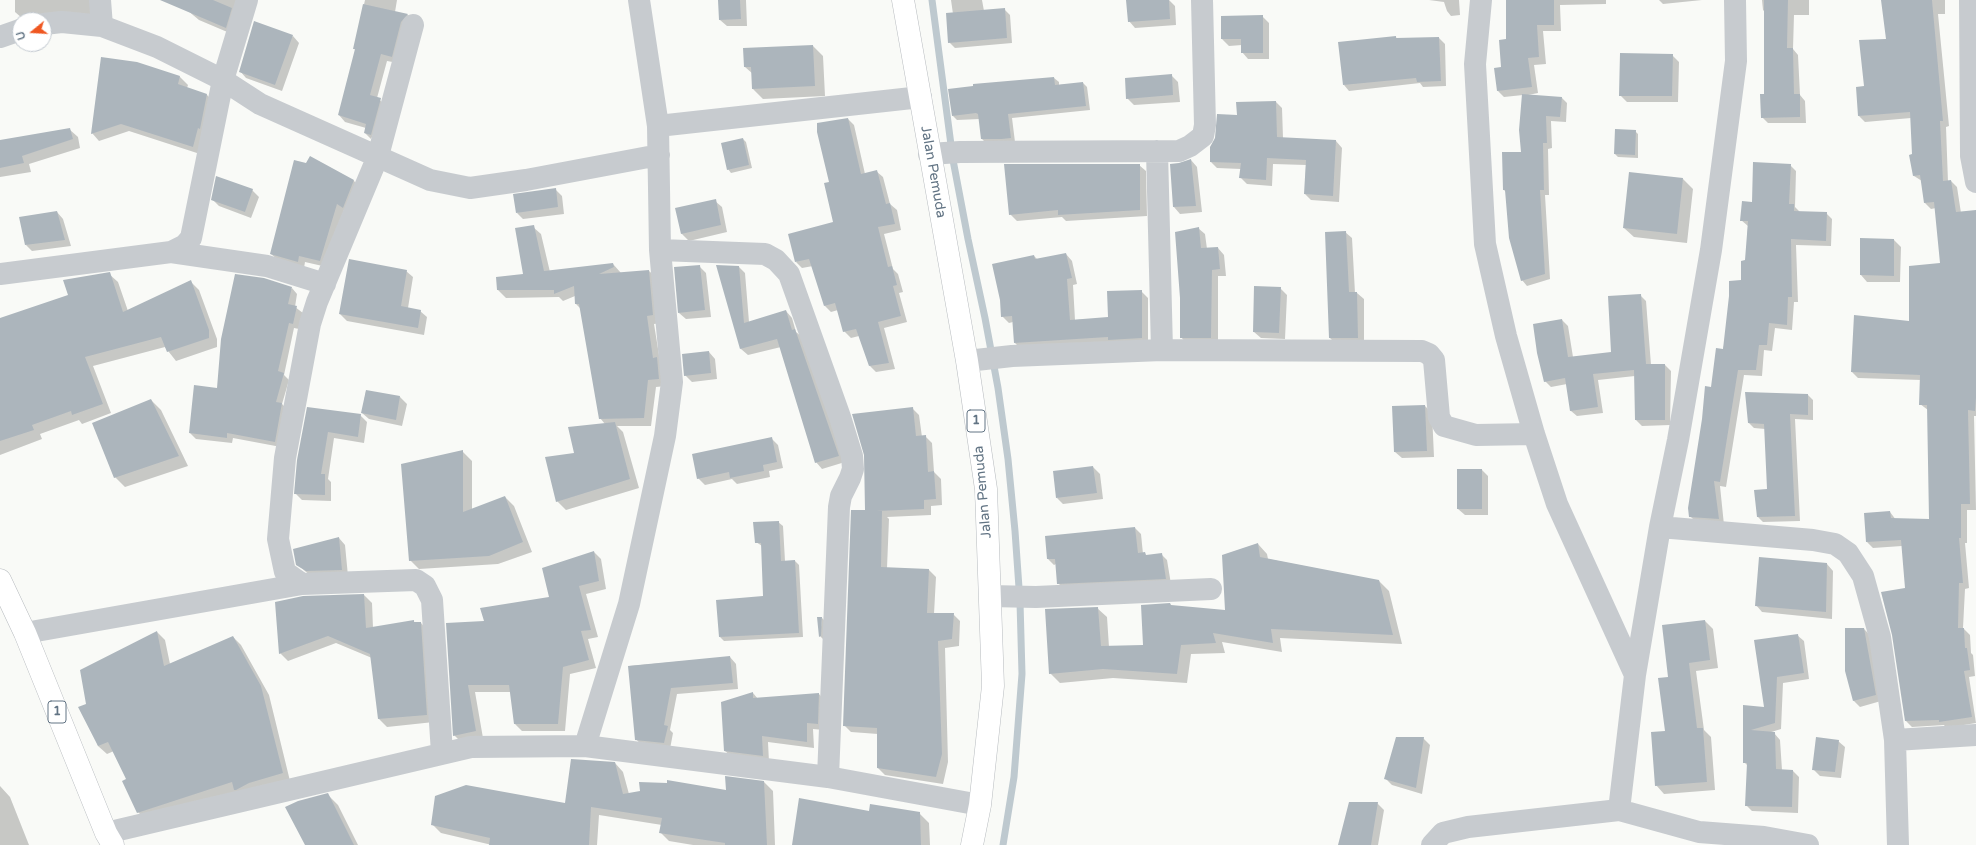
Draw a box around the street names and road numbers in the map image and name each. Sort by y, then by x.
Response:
street label: Jalan Pemuda [917,125,949,219]
road number: 1 [967,410,985,432]
street label: Jalan Pemuda [971,445,995,539]
road number: 1 [48,701,66,723]

